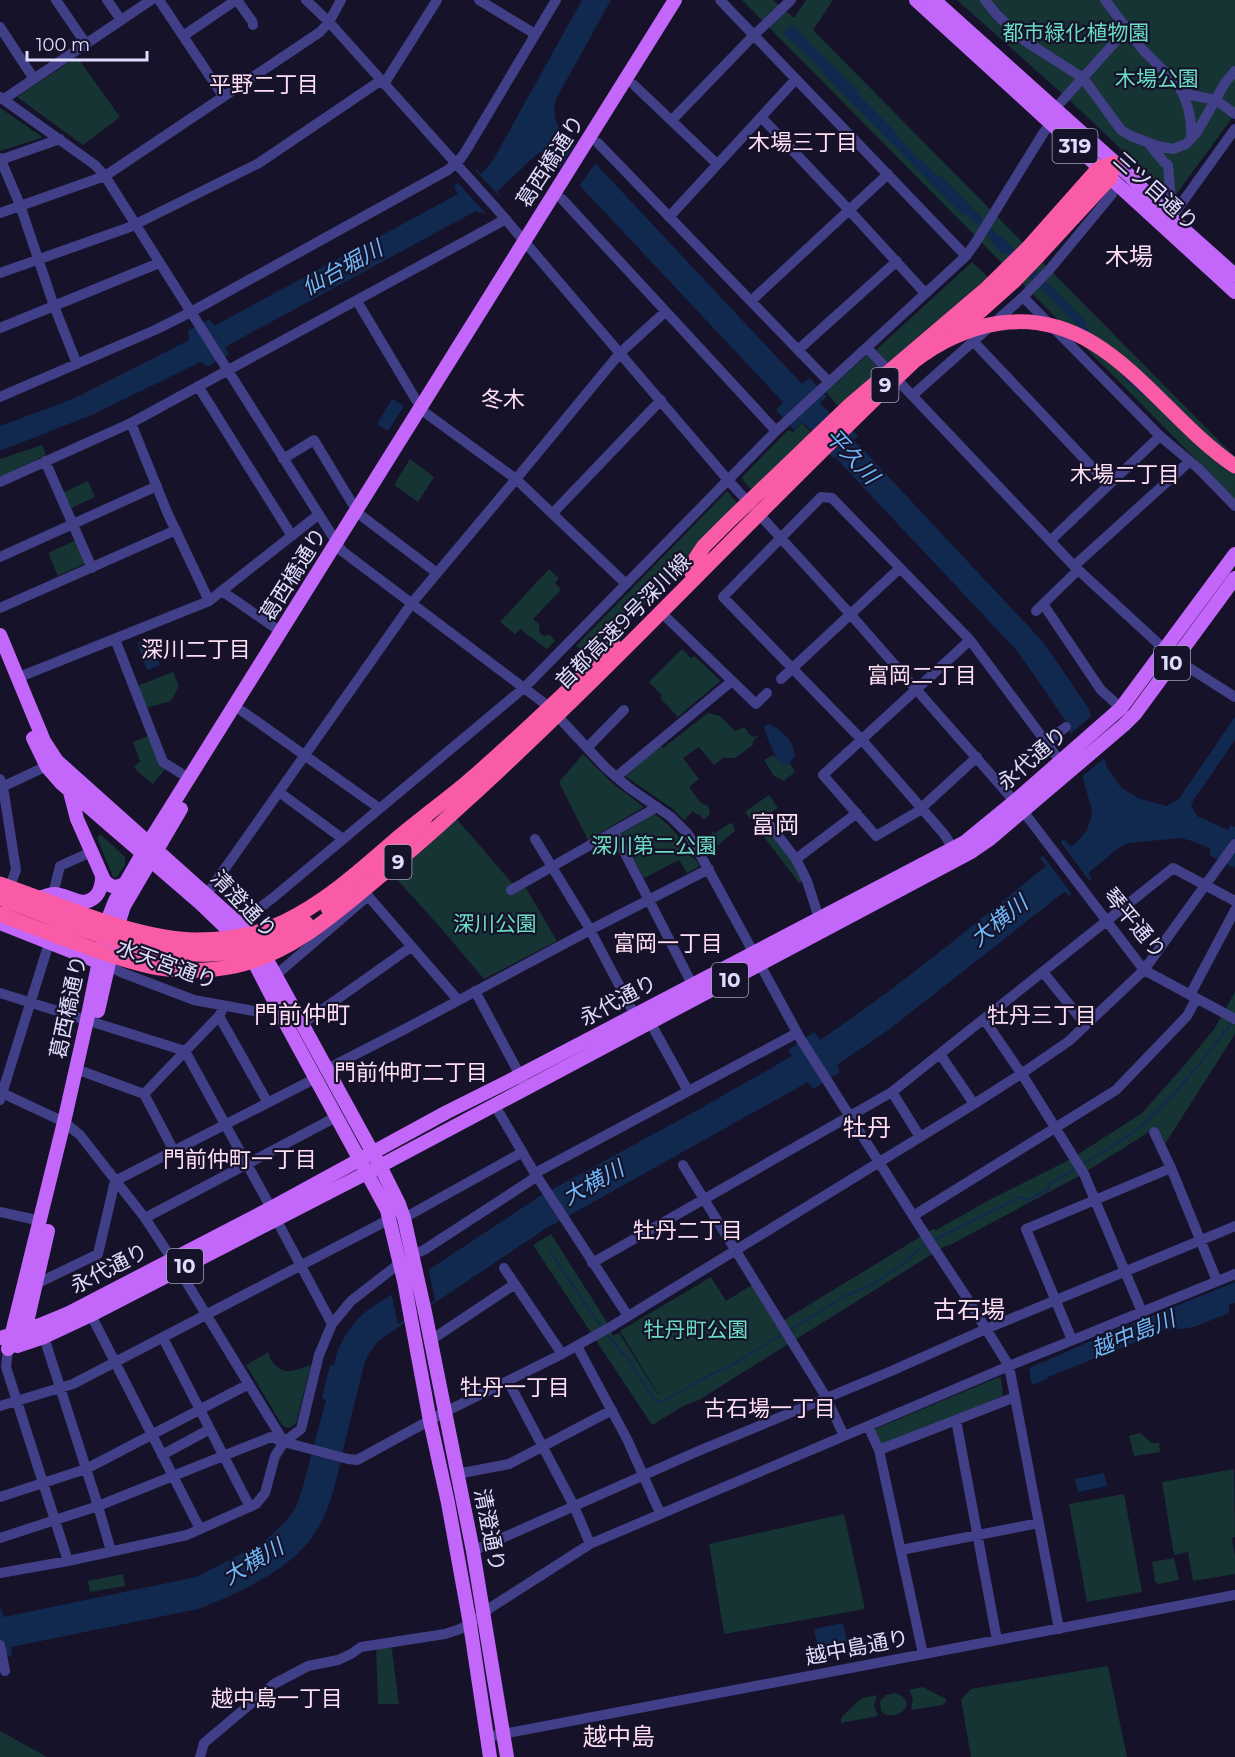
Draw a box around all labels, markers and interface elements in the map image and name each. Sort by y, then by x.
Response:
park label: 都市緑化植物園 [1003,20,1150,45]
scale bar [27,24,147,62]
text: 100 m [36,34,90,56]
park label: 木場公園 [1115,66,1199,91]
district label: 平野二丁目 [209,71,319,98]
street label: 葛西橋通り [511,110,589,212]
district label: 木場三丁目 [748,129,858,156]
road number: 319 [1052,129,1098,163]
street label: 三ツ目通り [1109,147,1203,235]
water label: 仙台堀川 [297,234,389,301]
district label: 木場 [1105,242,1153,271]
road number: 9 [872,368,898,402]
district label: 冬木 [481,386,525,413]
water label: 平久川 [820,423,886,491]
district label: 木場二丁目 [1070,461,1180,488]
street label: 葛西橋通り [255,523,331,625]
street label: 首都高速9号深川線 [550,548,696,694]
district label: 深川二丁目 [141,636,251,663]
road number: 10 [1154,646,1190,680]
district label: 富岡二丁目 [867,662,977,689]
street label: 永代通り [992,721,1072,795]
district label: 富岡 [751,810,799,839]
park label: 深川第二公園 [591,833,717,858]
road number: 9 [384,845,412,879]
street label: 清澄通り [206,865,282,943]
street label: 琴平通り [1098,883,1172,963]
water label: 大横川 [965,888,1035,952]
park label: 深川公園 [453,911,537,936]
district label: 富岡一丁目 [613,930,723,957]
street label: 水天宮通り [113,934,221,994]
street label: 葛西橋通り [45,953,91,1061]
road number: 10 [712,963,748,997]
street label: 永代通り [575,969,661,1031]
district label: 門前仲町 [254,1000,350,1029]
district label: 牡丹三丁目 [987,1002,1097,1029]
district label: 門前仲町二丁目 [334,1059,488,1086]
district label: 牡丹 [843,1113,891,1142]
district label: 門前仲町一丁目 [163,1146,317,1173]
water label: 大横川 [558,1154,630,1211]
district label: 牡丹二丁目 [633,1217,743,1244]
street label: 永代通り [66,1238,152,1298]
road number: 10 [167,1249,203,1283]
district label: 古石場 [933,1295,1005,1324]
water label: 越中島川 [1087,1304,1181,1363]
park label: 牡丹町公園 [644,1317,749,1342]
district label: 牡丹一丁目 [460,1374,570,1401]
district label: 古石場一丁目 [704,1395,836,1422]
street label: 清澄通り [470,1486,510,1574]
water label: 大横川 [218,1532,290,1591]
street label: 越中島通り [803,1625,911,1669]
district label: 越中島一丁目 [211,1685,343,1712]
district label: 越中島 [583,1722,655,1751]

